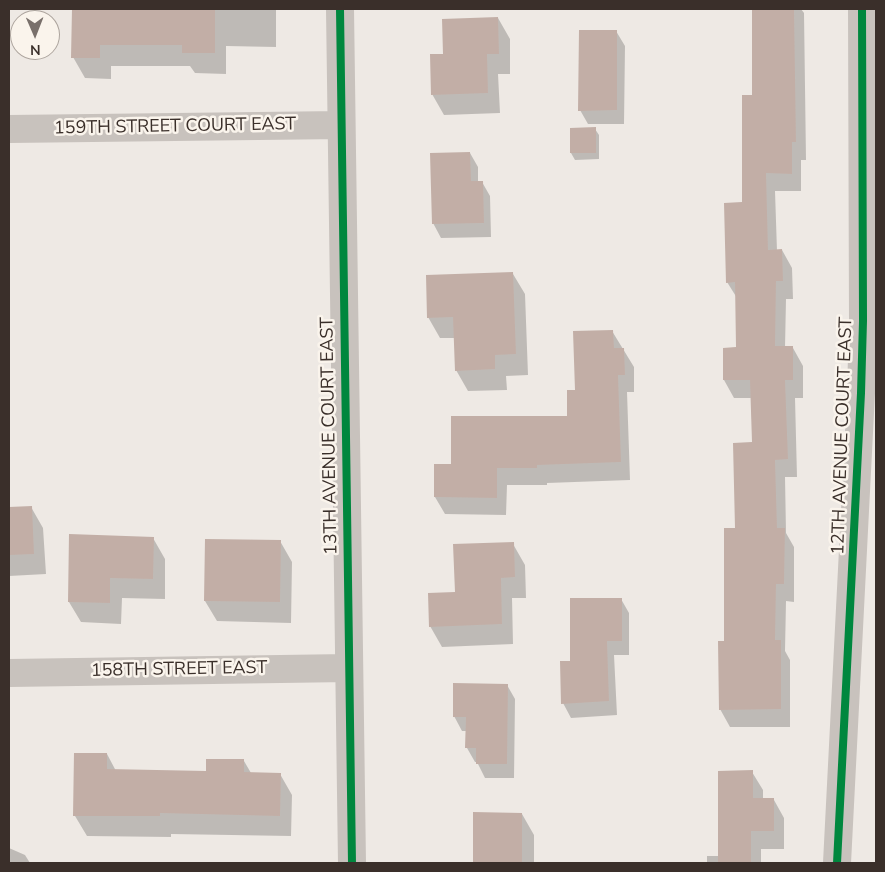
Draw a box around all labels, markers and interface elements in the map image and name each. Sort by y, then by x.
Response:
north arrow [10,10,60,60]
text: N [30,40,41,59]
street label: 159TH STREET COURT EAST [54,114,296,140]
street label: 13TH AVENUE COURT EAST [317,317,343,555]
street label: 12TH AVENUE COURT EAST [828,317,858,555]
street label: 158TH STREET EAST [91,658,267,682]

